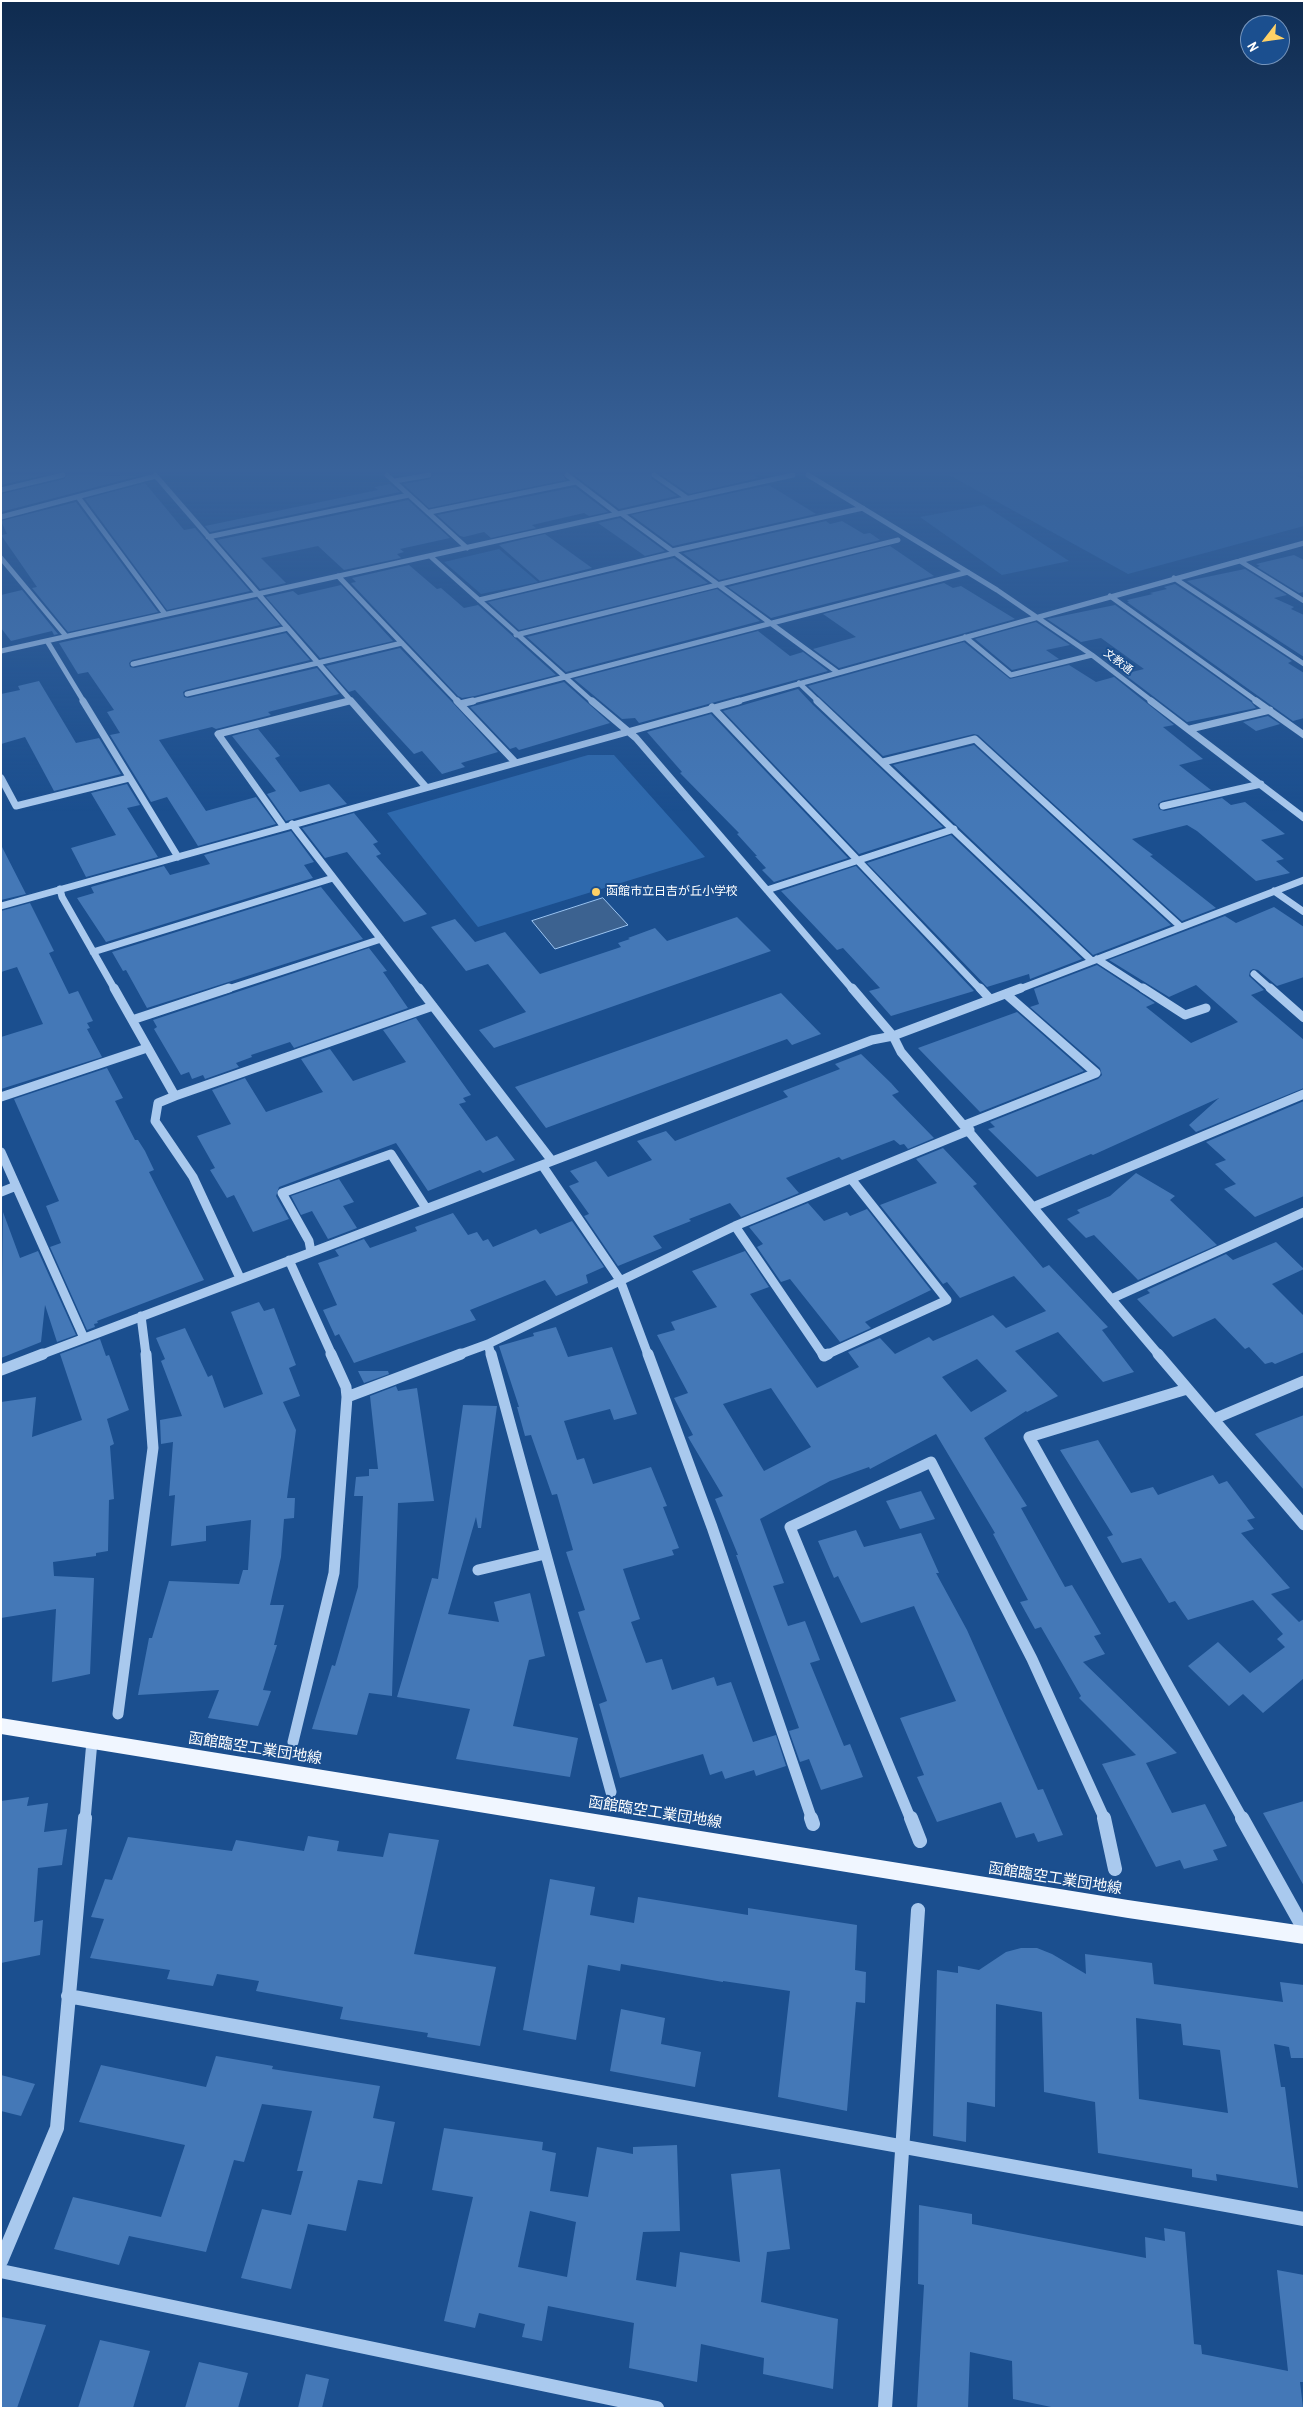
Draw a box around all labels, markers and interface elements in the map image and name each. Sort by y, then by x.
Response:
north arrow [1240,15,1290,65]
text: N [1243,39,1263,55]
street label: 文教通 [1101,647,1135,677]
place label: 函館市立日吉が丘小学校 [606,885,738,899]
marker: 函館市立日吉が丘小学校 [590,886,602,898]
street label: 函館臨空工業団地線 [187,1730,323,1768]
street label: 函館臨空工業団地線 [587,1794,723,1832]
street label: 函館臨空工業団地線 [987,1860,1123,1898]

